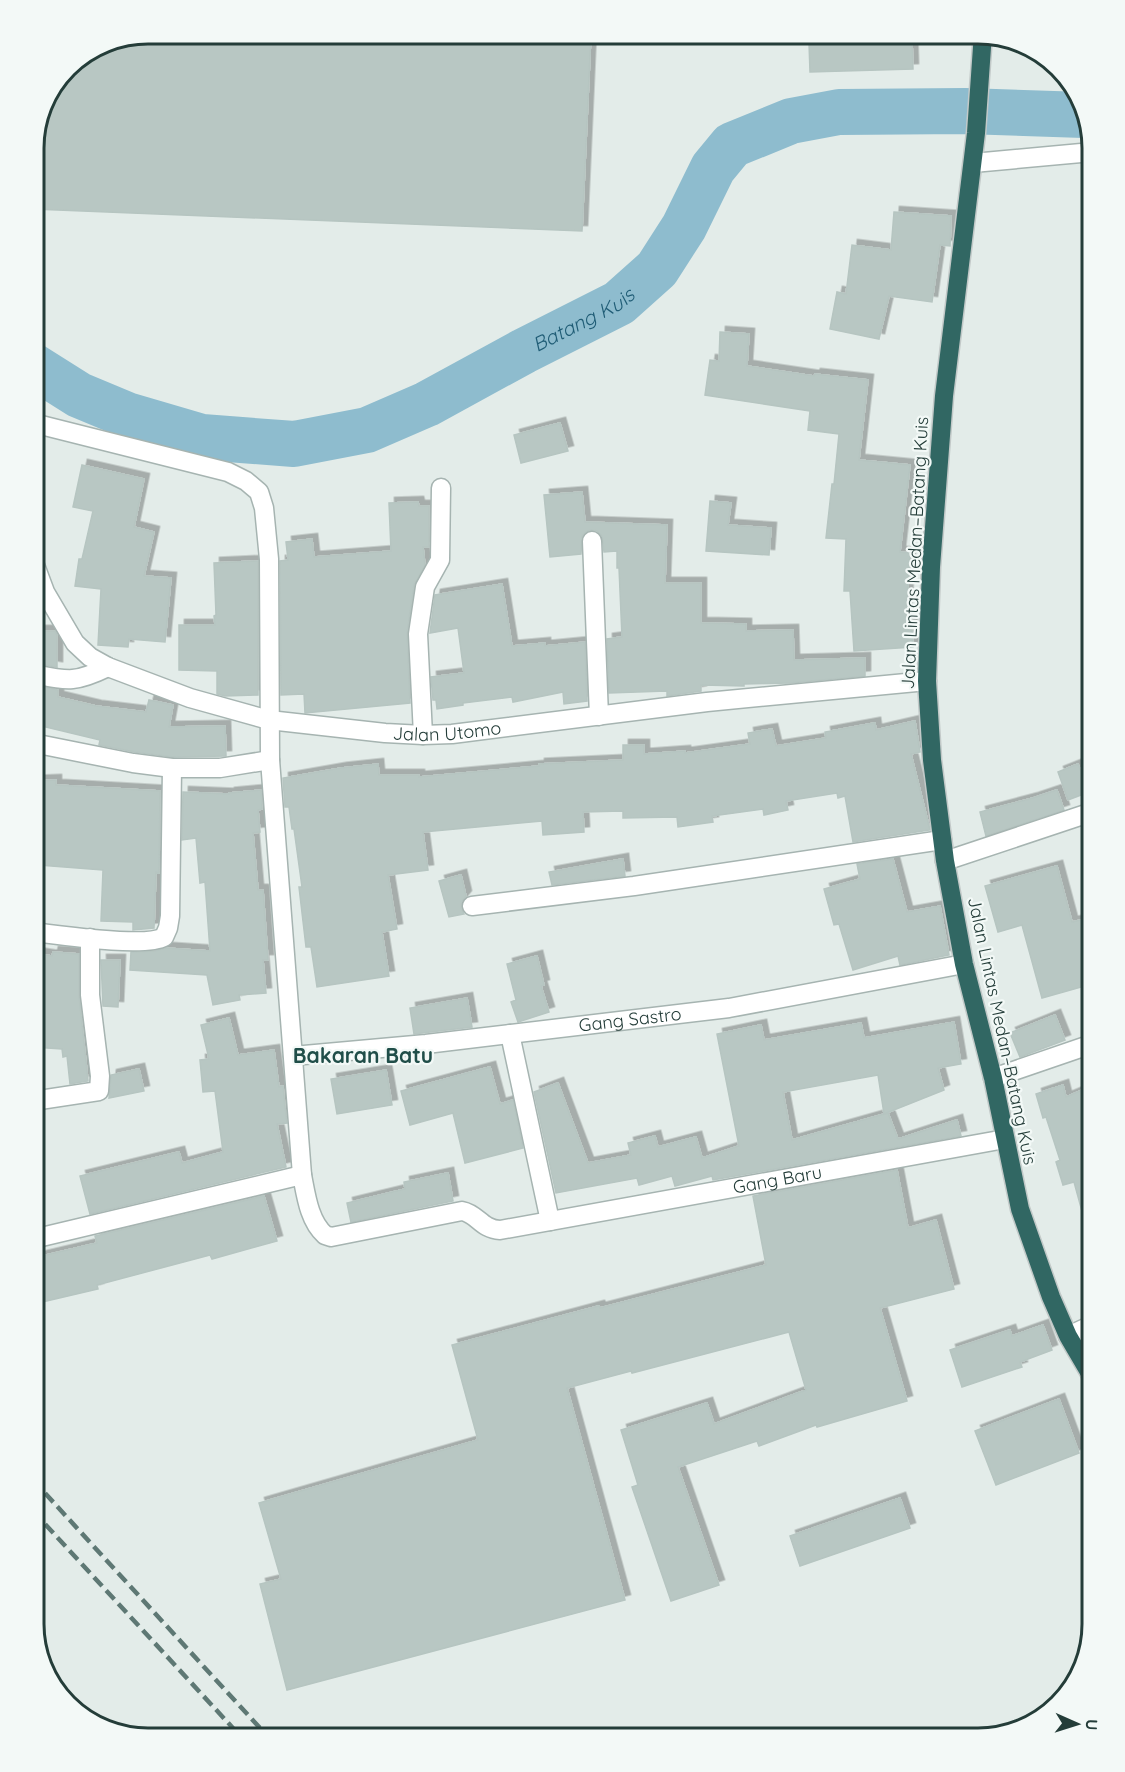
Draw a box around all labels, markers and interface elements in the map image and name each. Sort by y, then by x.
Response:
water label: Batang Kuis [528,281,640,357]
street label: Jalan Lintas Medan–Batang Kuis [896,416,933,690]
street label: Jalan Utomo [392,716,502,746]
street label: Jalan Lintas Medan–Batang Kuis [963,895,1042,1167]
street label: Gang Sastro [577,1002,683,1037]
district label: Bakaran Batu [293,1042,433,1068]
street label: Gang Baru [731,1160,824,1199]
north arrow [1047,1694,1107,1754]
text: U [1082,1719,1102,1731]

